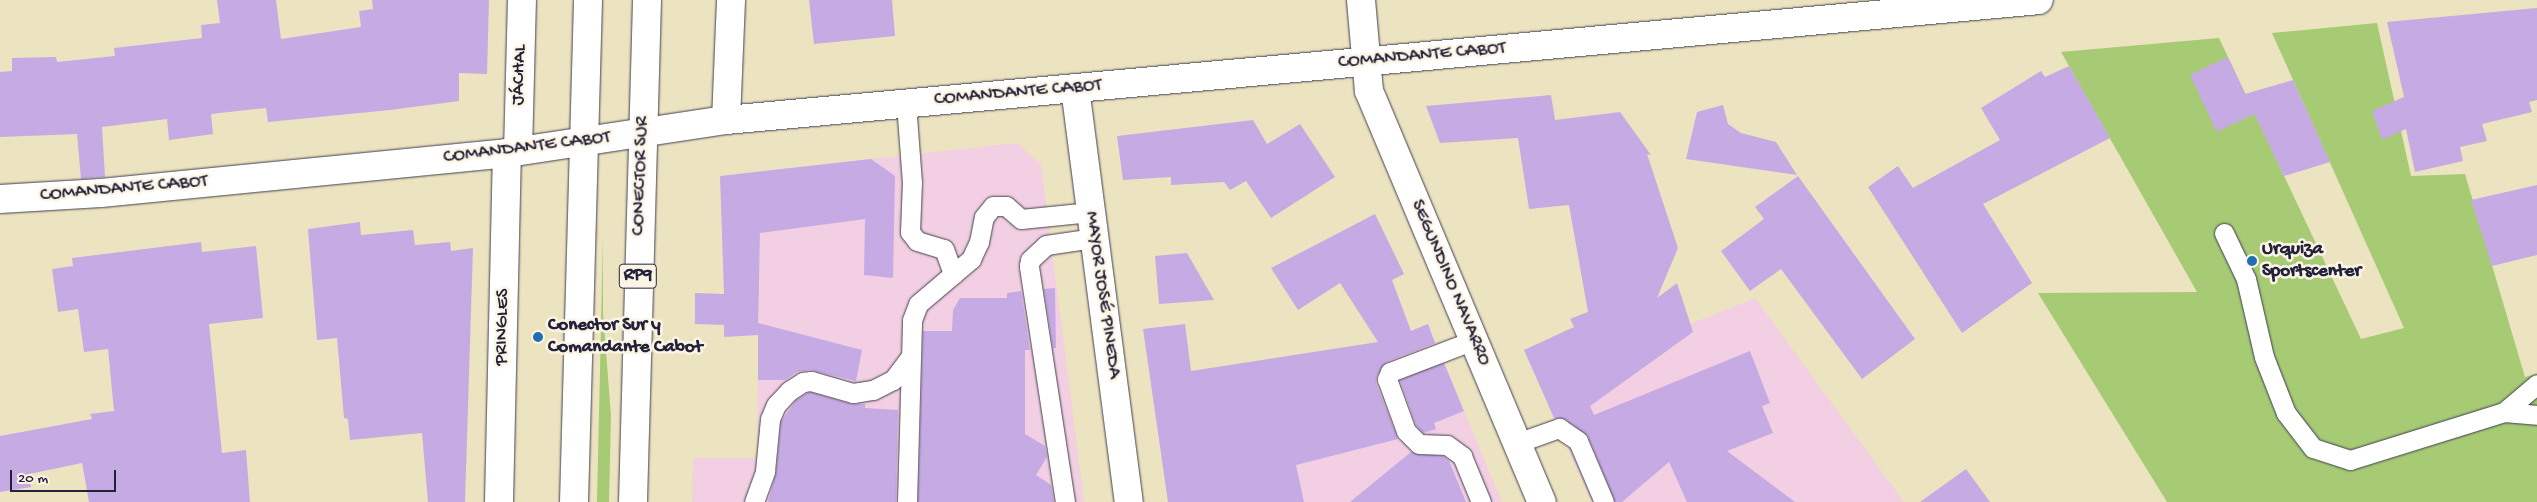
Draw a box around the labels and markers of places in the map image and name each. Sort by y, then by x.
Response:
place label: Urquiza Sportscenter [2262,239,2361,283]
marker: Urquiza Sportscenter [2246,255,2258,267]
place label: Conector Sur y Comandante Cabot [548,315,702,359]
marker: Conector Sur y Comandante Cabot [532,331,544,343]

